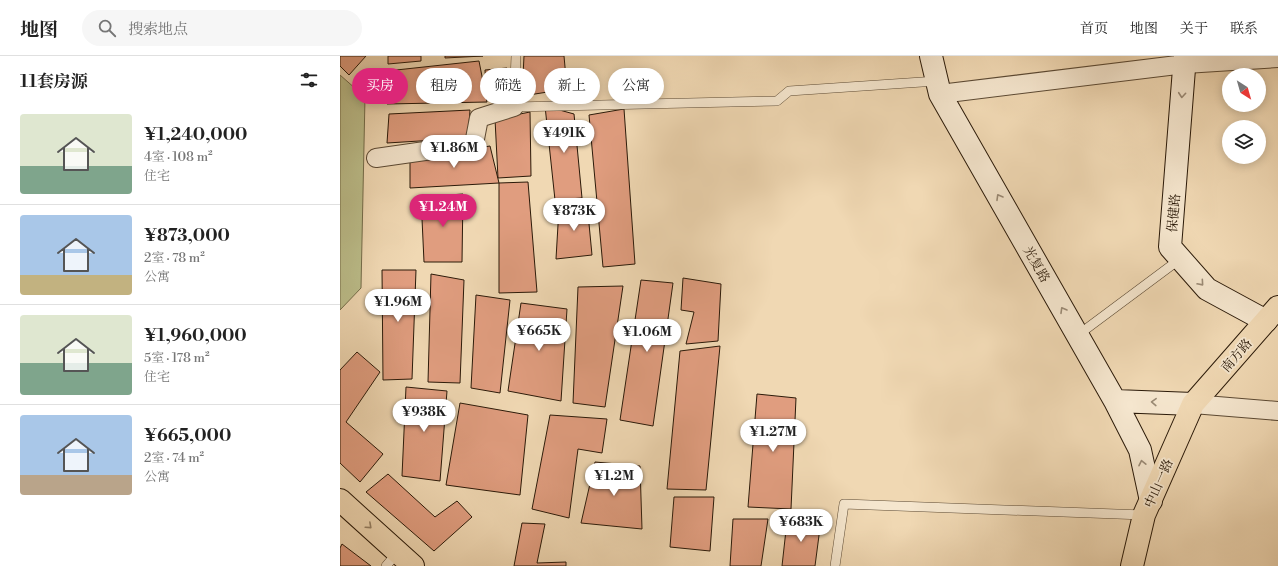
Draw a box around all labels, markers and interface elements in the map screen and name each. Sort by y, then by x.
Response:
search box [82,10,362,46]
icon: search [96,17,118,39]
text: 地图 [20,18,58,42]
text: 搜索地点 [128,20,188,39]
text: 首页 [1080,20,1108,38]
text: 地图 [1130,20,1158,38]
text: 关于 [1180,20,1208,38]
text: 联系 [1230,20,1258,38]
chip: 买房 [352,68,408,104]
chip: 租房 [416,68,472,104]
chip: 筛选 [480,68,536,104]
chip: 新上 [544,68,600,104]
chip: 公寓 [608,68,664,104]
north arrow [1222,68,1266,112]
map controls [1222,68,1266,164]
icon: filters [298,69,320,91]
text: 11套房源 [20,71,88,93]
one-way arrow [1178,92,1187,98]
pin: ¥491K [536,120,592,154]
button: layers [1222,120,1266,164]
text: ¥1,240,000 [144,124,247,146]
text: ¥491K [542,125,586,141]
icon: home [52,130,100,178]
pin: ¥1.86M [421,135,487,169]
text: ¥1.86M [430,140,478,156]
text: 4室 · 108 m² [144,149,213,165]
text: 住宅 [144,168,170,184]
street label: 保健路 [1164,193,1184,233]
pin: ¥1.24M [410,194,476,228]
one-way arrow [996,194,1003,201]
pin: ¥873K [546,198,602,232]
text: ¥1.24M [419,199,467,215]
text: ¥873K [552,203,596,219]
text: ¥873,000 [144,225,230,247]
icon: home [52,231,100,279]
street label: 光复路 [1019,244,1053,285]
text: 2室 · 78 m² [144,250,205,266]
text: 公寓 [144,269,170,285]
one-way arrow [1196,278,1203,285]
pin: ¥1.96M [365,289,431,323]
text: ¥1.96M [374,294,422,310]
one-way arrow [1061,306,1068,314]
pin: ¥665K [511,318,567,352]
pin: ¥1.06M [614,319,680,353]
text: ¥665K [517,323,561,339]
text: ¥1.06M [622,324,672,340]
text: ¥1,960,000 [144,325,247,347]
icon: home [52,331,100,379]
street label: 南方路 [1218,336,1256,376]
text: 5室 · 178 m² [144,350,209,366]
text: 住宅 [144,369,170,385]
one-way arrow [1151,398,1157,407]
pin: ¥938K [396,399,452,433]
text: ¥938K [402,404,446,420]
pin: ¥1.27M [740,419,806,453]
text: ¥1.27M [749,424,797,440]
text: ¥665,000 [144,425,231,447]
icon: home [52,431,100,479]
text: 2室 · 74 m² [144,450,204,466]
street label: 中山一路 [1141,456,1177,510]
one-way arrow [1139,459,1147,466]
pin: ¥1.2M [586,463,642,497]
text: ¥1.2M [594,468,634,484]
text: 公寓 [144,469,170,485]
pin: ¥683K [773,509,829,543]
text: ¥683K [779,514,823,530]
one-way arrow [364,521,372,529]

